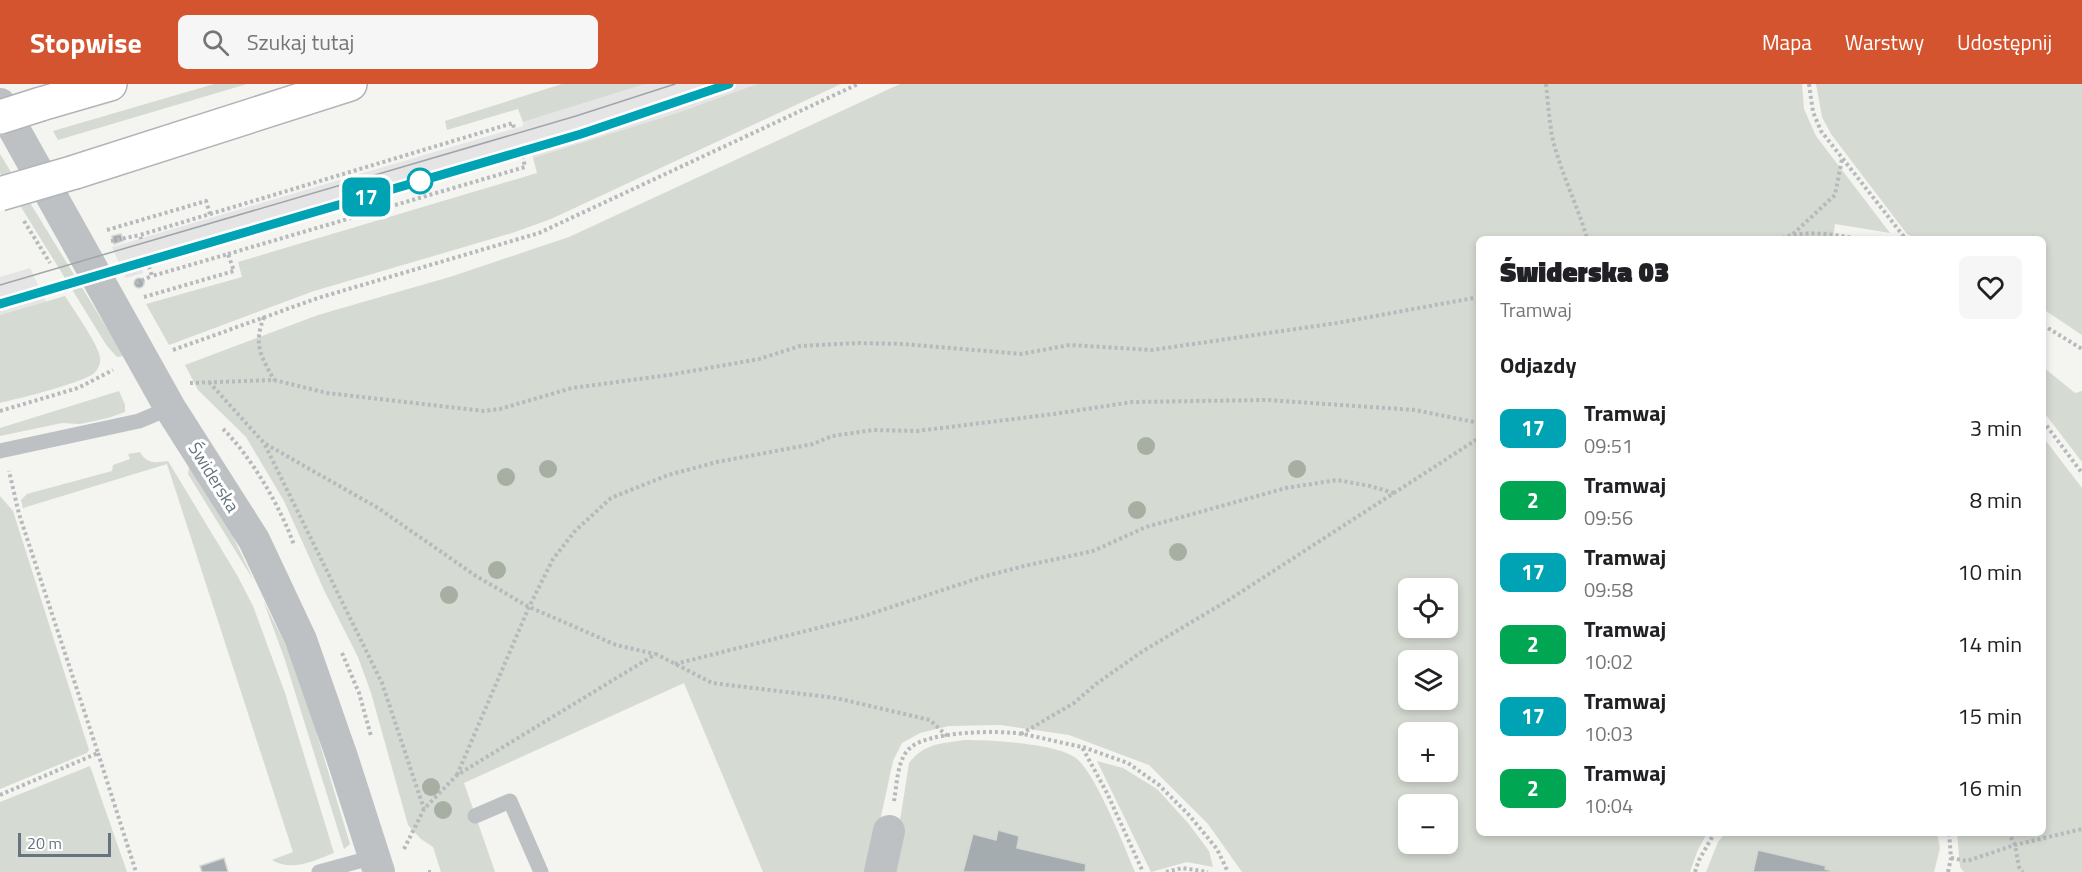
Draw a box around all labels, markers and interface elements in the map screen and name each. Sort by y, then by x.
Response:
search box [178,15,598,69]
text: Stopwise [30,21,142,64]
text: Szukaj tutaj [247,25,354,59]
icon: search [199,26,232,59]
text: Mapa [1762,26,1812,58]
text: Warstwy [1845,26,1924,58]
text: Udostępnij [1957,26,2052,58]
unlabelled marker [407,168,433,194]
line badge: 17 [339,178,393,216]
text: 17 [354,181,378,213]
text: Świderska 03 [1500,250,1669,293]
button: heart [1959,256,2022,319]
text: Tramwaj [1500,294,1572,325]
text: Odjazdy [1500,348,1576,382]
text: Tramwaj [1584,396,1666,430]
text: 3 min [1970,411,2022,445]
text: 17 [1521,412,1545,444]
text: 09:51 [1584,430,1633,461]
street label: Świderska [182,437,246,517]
text: Tramwaj [1584,468,1666,502]
text: 8 min [1970,483,2022,517]
text: 2 [1527,484,1539,516]
text: 09:56 [1584,502,1633,533]
text: Tramwaj [1584,540,1666,574]
text: 10 min [1957,555,2022,589]
text: 17 [1521,556,1545,588]
text: 09:58 [1584,574,1633,605]
map controls [1398,578,1458,854]
button: locate [1398,578,1458,638]
text: Tramwaj [1584,612,1666,646]
text: 14 min [1957,627,2022,661]
text: 2 [1527,628,1539,660]
text: 10:02 [1584,646,1633,677]
button: layers [1398,650,1458,710]
text: Tramwaj [1584,684,1666,718]
text: 15 min [1957,699,2022,733]
text: 17 [1521,700,1545,732]
text: 10:03 [1584,718,1633,749]
button: + [1398,722,1458,782]
text: Tramwaj [1584,756,1666,790]
text: 16 min [1957,771,2022,805]
text: 2 [1527,772,1539,804]
text: 10:04 [1584,790,1633,821]
button: − [1398,794,1458,854]
scale bar [18,830,111,858]
text: 20 m [27,831,62,855]

